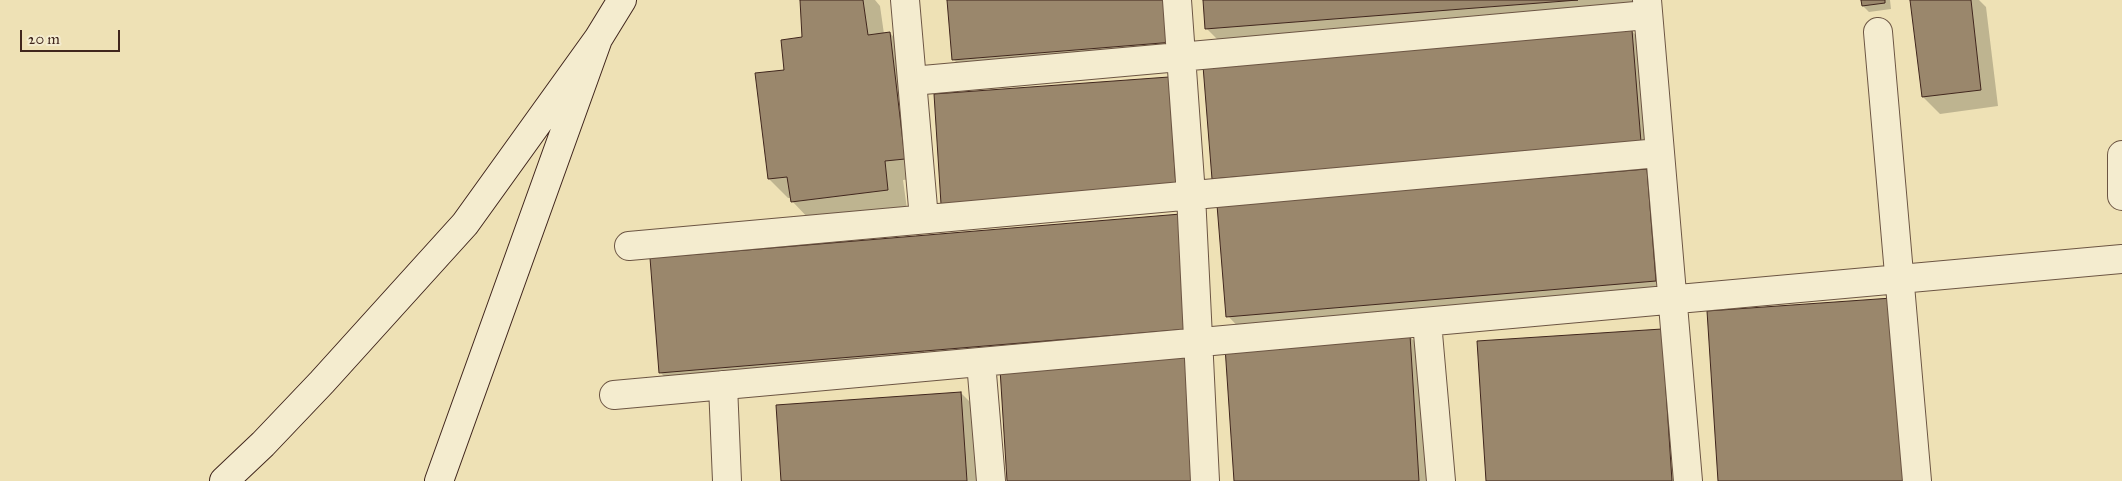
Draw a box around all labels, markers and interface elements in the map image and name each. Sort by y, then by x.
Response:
scale bar [22,20,122,52]
text: 20 m [28,30,60,48]

